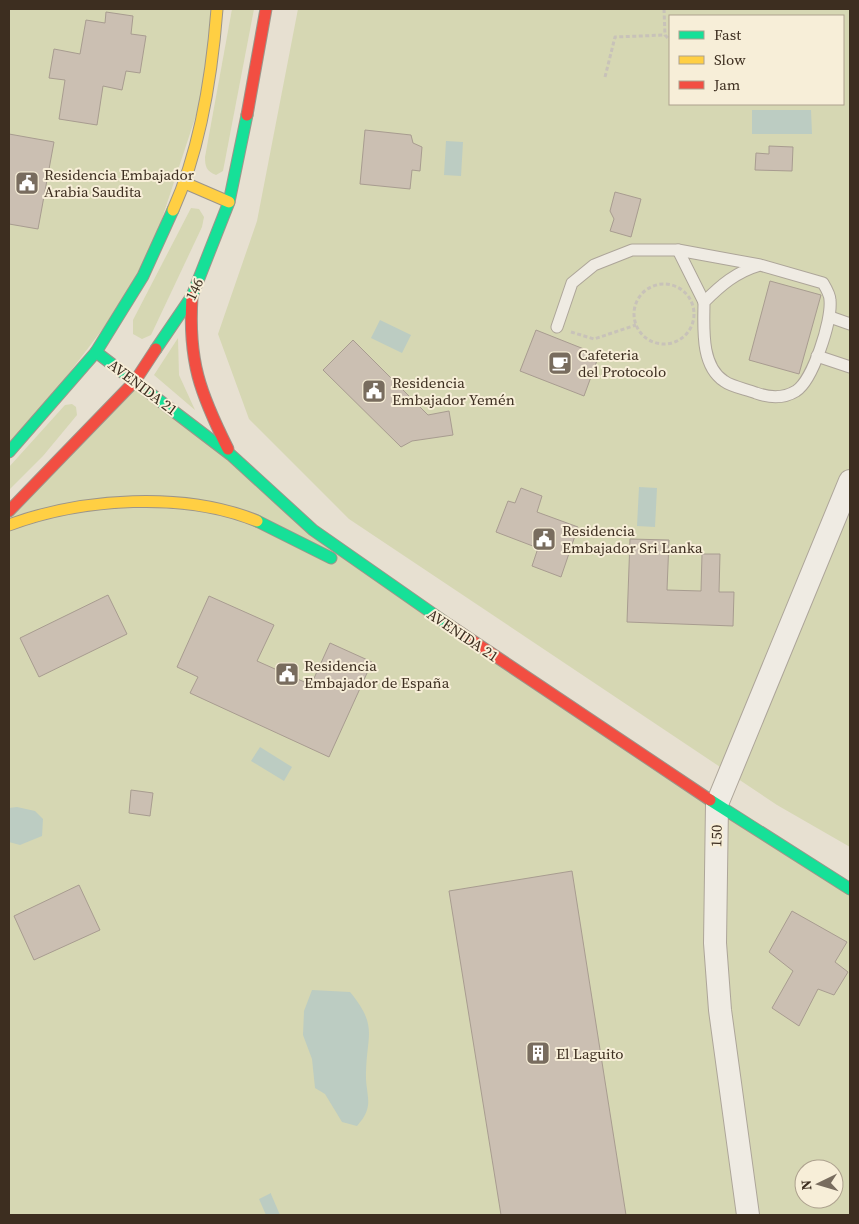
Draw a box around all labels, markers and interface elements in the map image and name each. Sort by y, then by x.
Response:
legend [669,15,844,105]
text: Fast [714,24,741,45]
text: Slow [714,49,746,70]
text: Jam [713,74,741,95]
place label: Residencia Embajador Arabia Saudita [44,164,195,202]
public building icon: Residencia Embajador Arabia Saudita [14,170,40,196]
street label: 146 [180,274,208,304]
place label: Cafeteria del Protocolo [578,344,666,382]
cafe icon: Cafeteria del Protocolo [547,350,573,376]
street label: AVENIDA 21 [104,354,182,420]
place label: Residencia Embajador Yemén [392,372,515,410]
public building icon: Residencia Embajador Yemén [361,378,387,404]
place label: Residencia Embajador Sri Lanka [562,520,703,558]
public building icon: Residencia Embajador Sri Lanka [531,526,557,552]
street label: AVENIDA 21 [423,603,503,667]
place label: Residencia Embajador de España [304,655,450,693]
public building icon: Residencia Embajador de España [274,661,300,687]
street label: 150 [705,825,727,847]
building icon: El Laguito [525,1040,551,1066]
place label: El Laguito [556,1043,624,1064]
north arrow [794,1159,844,1209]
text: N [796,1179,816,1191]

